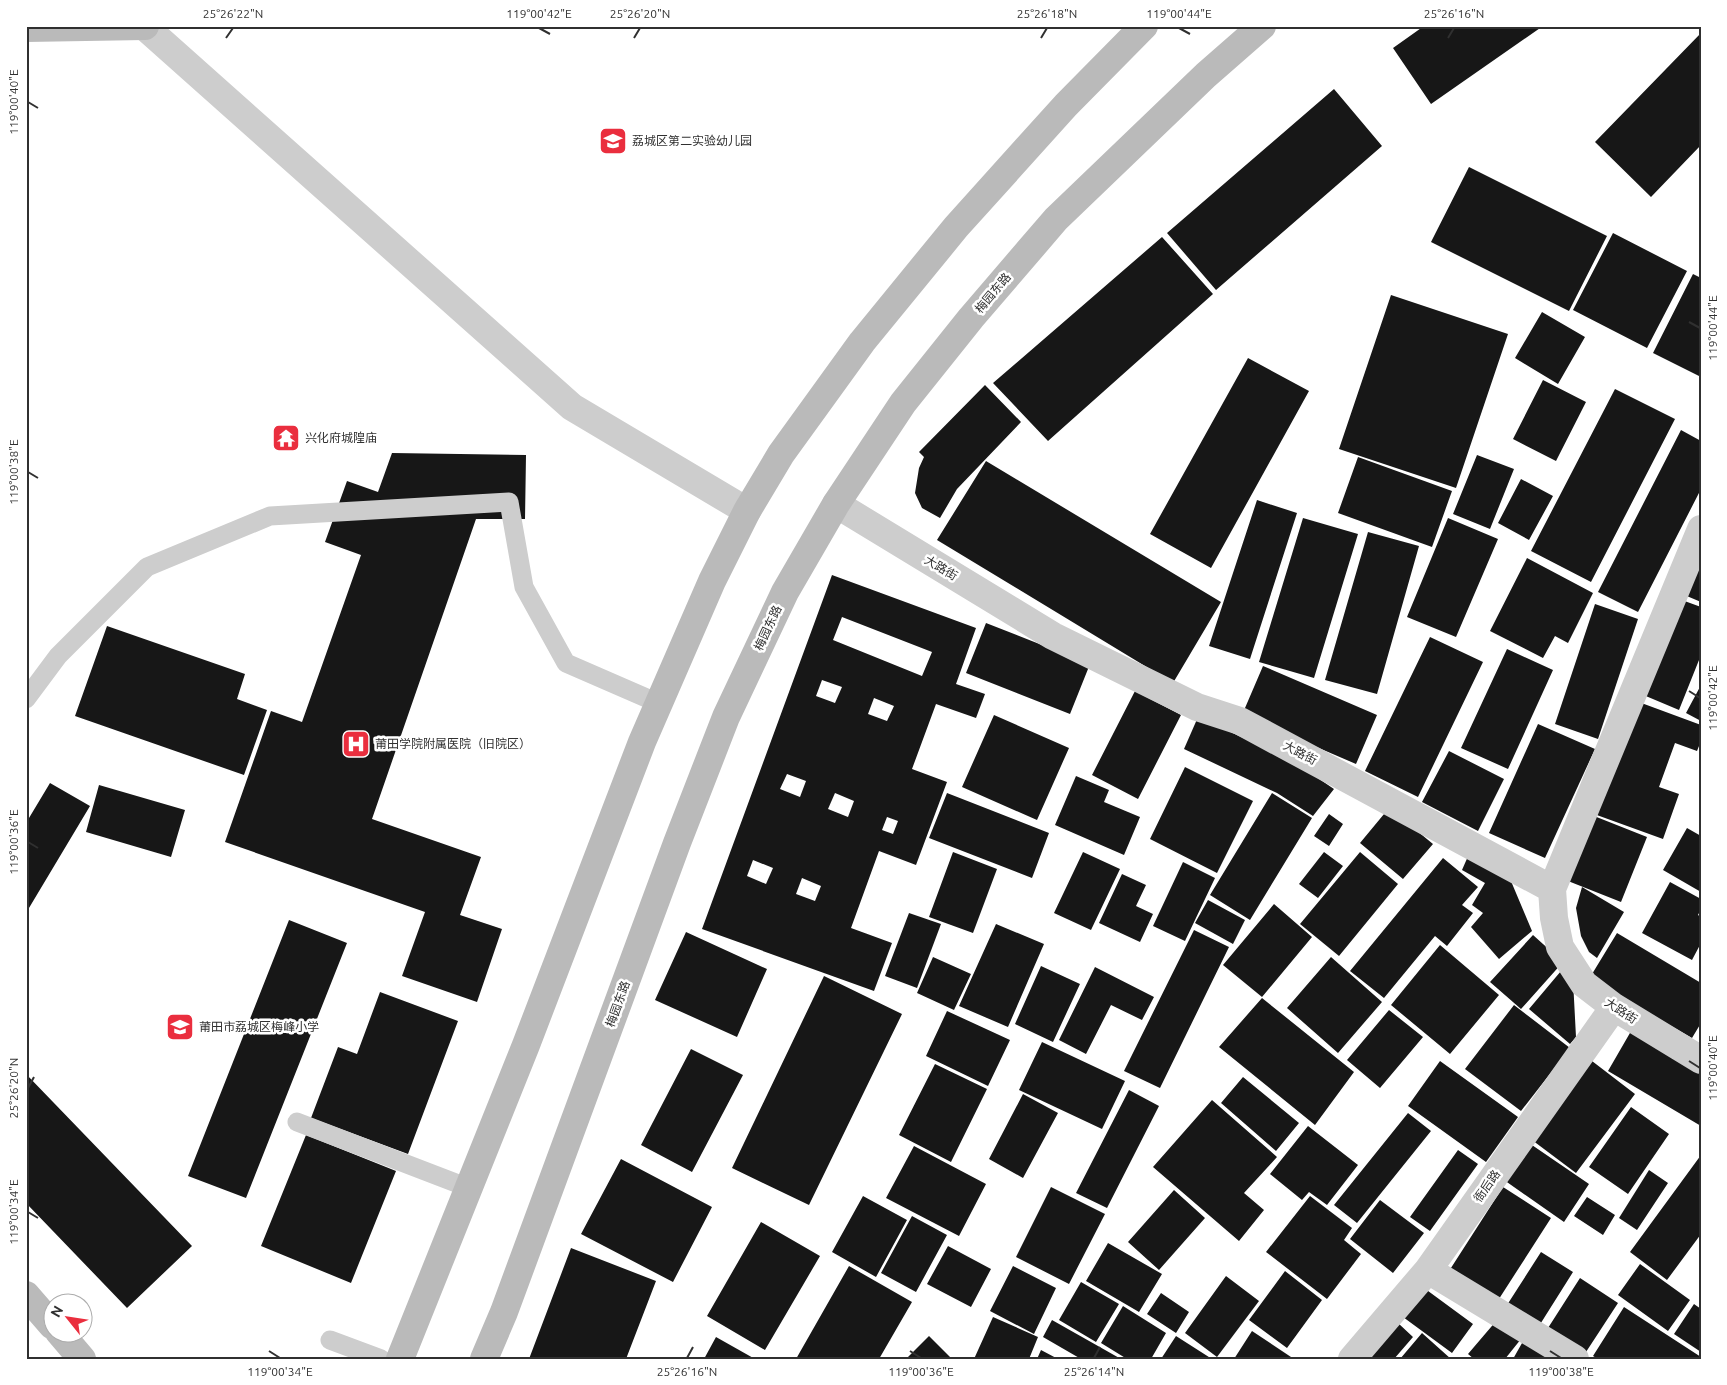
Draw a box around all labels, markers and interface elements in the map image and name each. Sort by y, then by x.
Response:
text: 25°26'22"N [203,7,263,20]
text: 119°00'42"E [506,7,572,20]
text: 25°26'20"N [610,7,670,20]
text: 25°26'18"N [1017,7,1077,20]
text: 119°00'44"E [1146,7,1212,20]
text: 25°26'16"N [1424,7,1484,20]
text: 119°00'40"E [7,69,20,135]
school or university icon: 荔城区第二实验幼儿园 [598,126,628,156]
place label: 荔城区第二实验幼儿园 [632,134,752,147]
street label: 梅园东路 [972,270,1013,315]
text: 119°00'44"E [1706,295,1719,361]
temple icon: 兴化府城隍庙 [271,423,301,453]
place label: 兴化府城隍庙 [305,431,377,444]
text: 119°00'38"E [7,439,20,505]
street label: 大路街 [922,553,960,582]
street label: 梅园东路 [752,603,784,652]
text: 119°00'42"E [1706,665,1719,731]
hospital icon: 莆田学院附属医院（旧院区） [341,729,371,759]
place label: 莆田学院附属医院（旧院区） [375,737,531,750]
street label: 大路街 [1281,738,1319,767]
text: 119°00'36"E [7,809,20,875]
street label: 梅园东路 [603,979,632,1029]
street label: 大路街 [1603,995,1640,1026]
school or university icon: 莆田市荔城区梅峰小学 [165,1012,195,1042]
place label: 莆田市荔城区梅峰小学 [199,1020,319,1033]
text: 119°00'40"E [1706,1035,1719,1101]
text: 25°26'20"N [7,1058,20,1118]
street label: 衙后路 [1471,1167,1502,1204]
text: 119°00'34"E [7,1179,20,1245]
north arrow [42,1292,92,1342]
text: N [47,1303,66,1320]
text: 119°00'34"E [247,1365,313,1378]
text: 25°26'16"N [657,1365,717,1378]
text: 119°00'36"E [888,1365,954,1378]
text: 25°26'14"N [1064,1365,1124,1378]
text: 119°00'38"E [1528,1365,1594,1378]

